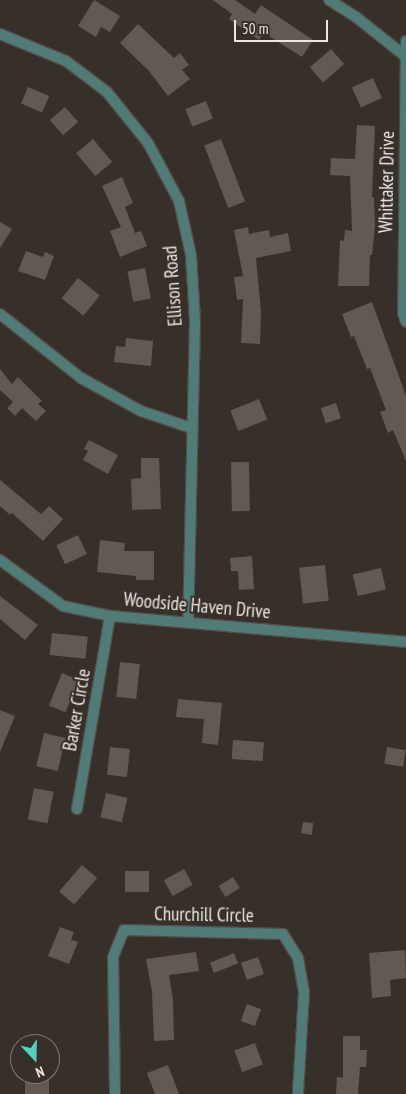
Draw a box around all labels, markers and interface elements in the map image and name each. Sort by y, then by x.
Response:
scale bar [236,10,330,42]
text: 50 m [242,19,268,38]
street label: Whittaker Drive [375,131,399,233]
street label: Ellison Road [159,245,187,327]
street label: Woodside Haven Drive [123,588,271,624]
street label: Barker Circle [59,667,95,753]
street label: Churchill Circle [154,903,254,927]
north arrow [10,1034,60,1084]
text: N [33,1062,47,1082]

